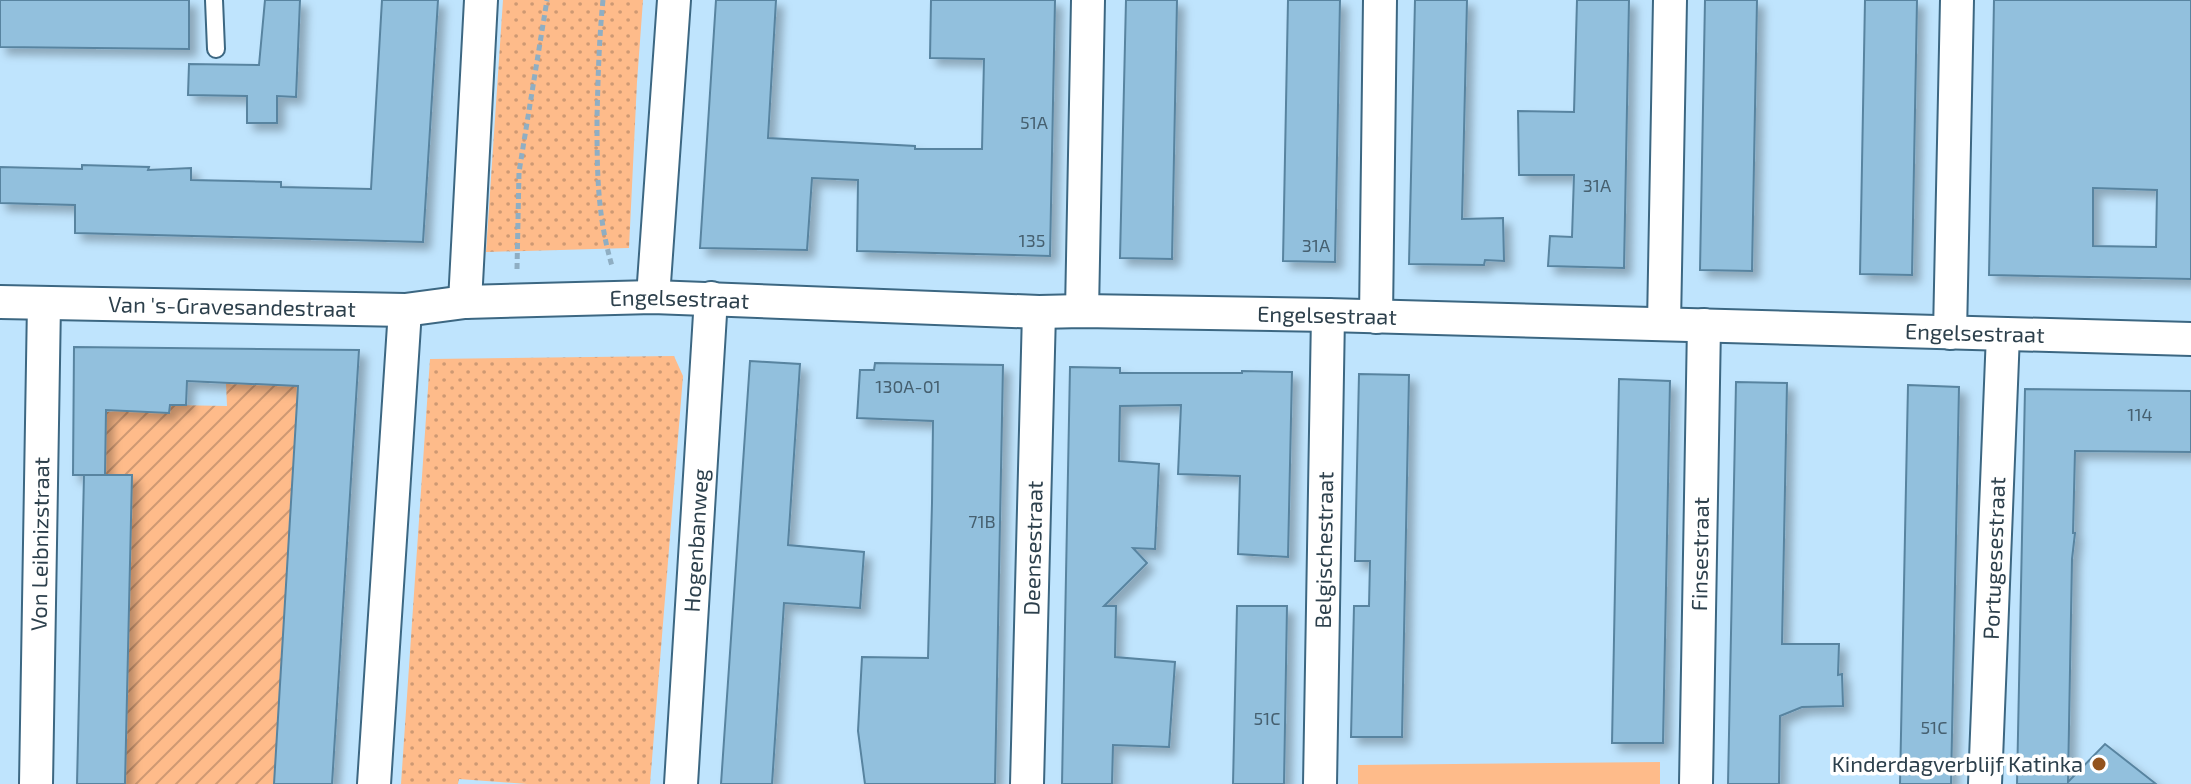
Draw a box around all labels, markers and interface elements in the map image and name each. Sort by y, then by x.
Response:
house number: 51A [1020,111,1049,133]
house number: 31A [1583,174,1612,196]
house number: 135 [1019,229,1045,251]
house number: 31A [1302,234,1331,256]
street label: Engelsestraat [609,283,750,313]
street label: Van 's-Gravesandestraat [108,290,356,321]
street label: Engelsestraat [1257,300,1397,329]
street label: Engelsestraat [1905,317,2045,347]
house number: 130A-01 [875,375,941,397]
house number: 114 [2127,403,2153,425]
street label: Von Leibnizstraat [25,457,53,631]
street label: Hogenbanweg [678,468,712,613]
street label: Belgischestraat [1309,471,1337,629]
street label: Portugesestraat [1977,476,2009,640]
street label: Deensestraat [1017,480,1047,616]
street label: Finsestraat [1685,497,1713,611]
house number: 71B [968,510,996,532]
house number: 51C [1253,707,1281,729]
house number: 51C [1920,716,1948,738]
place label: Kinderdagverblijf Katinka [1832,750,2083,777]
marker: Kinderdagverblijf Katinka [2090,755,2108,773]

